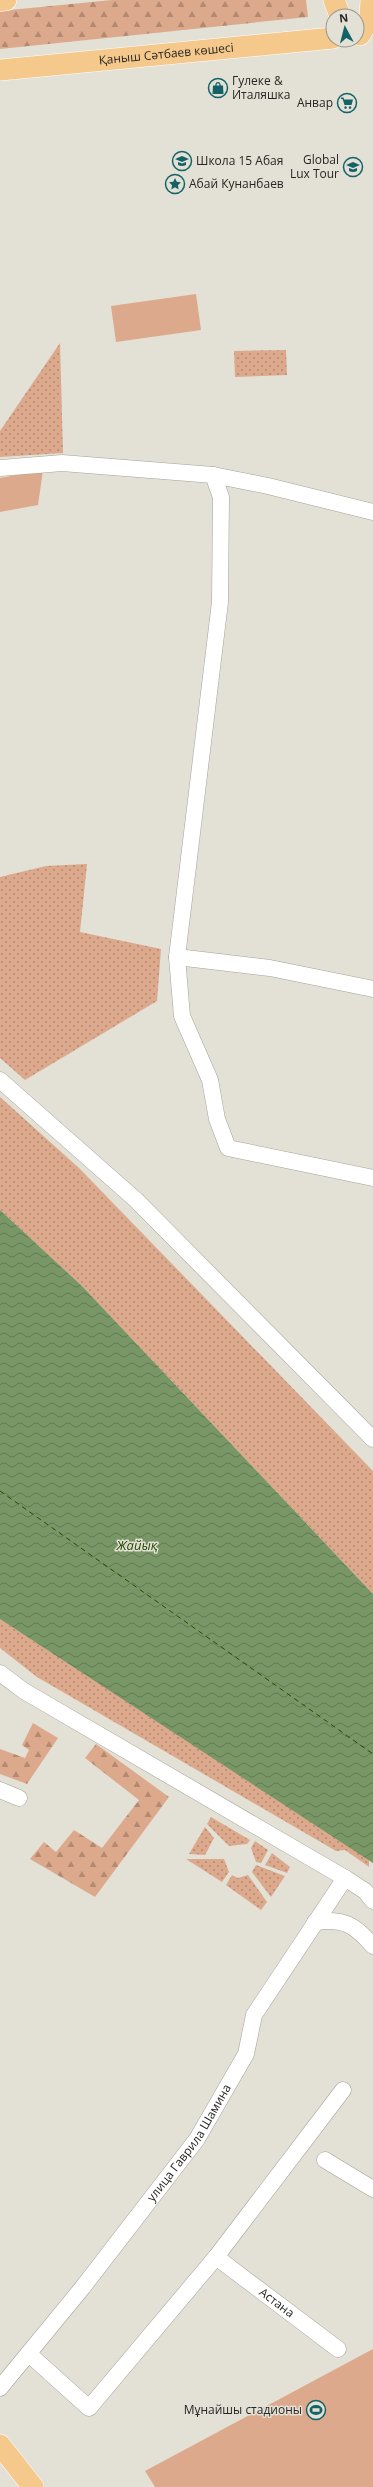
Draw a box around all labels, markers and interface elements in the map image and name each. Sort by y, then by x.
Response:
north arrow [325,8,365,48]
text: N [338,10,349,26]
street label: Қаныш Сәтбаев көшесі [98,39,234,68]
place label: Гулеке & Италяшка [232,72,291,103]
shop icon: Гулеке & Италяшка [207,77,229,99]
supermarket icon: Анвар [336,92,358,114]
place label: Анвар [297,94,333,111]
school or university icon: Школа 15 Абая [171,150,193,172]
place label: Global Lux Tour [290,151,339,182]
place label: Школа 15 Абая [196,152,283,169]
school or university icon: Global Lux Tour [342,156,364,178]
place icon: Абай Кунанбаев [164,173,186,195]
place label: Абай Кунанбаев [189,175,284,192]
water label: Жайық [115,1536,158,1554]
street label: улица Гаврила Шамина [143,2081,235,2205]
street label: Астана [256,2284,298,2321]
sports icon: Мұнайшы стадионы [305,2399,327,2421]
place label: Мұнайшы стадионы [184,2401,302,2418]

